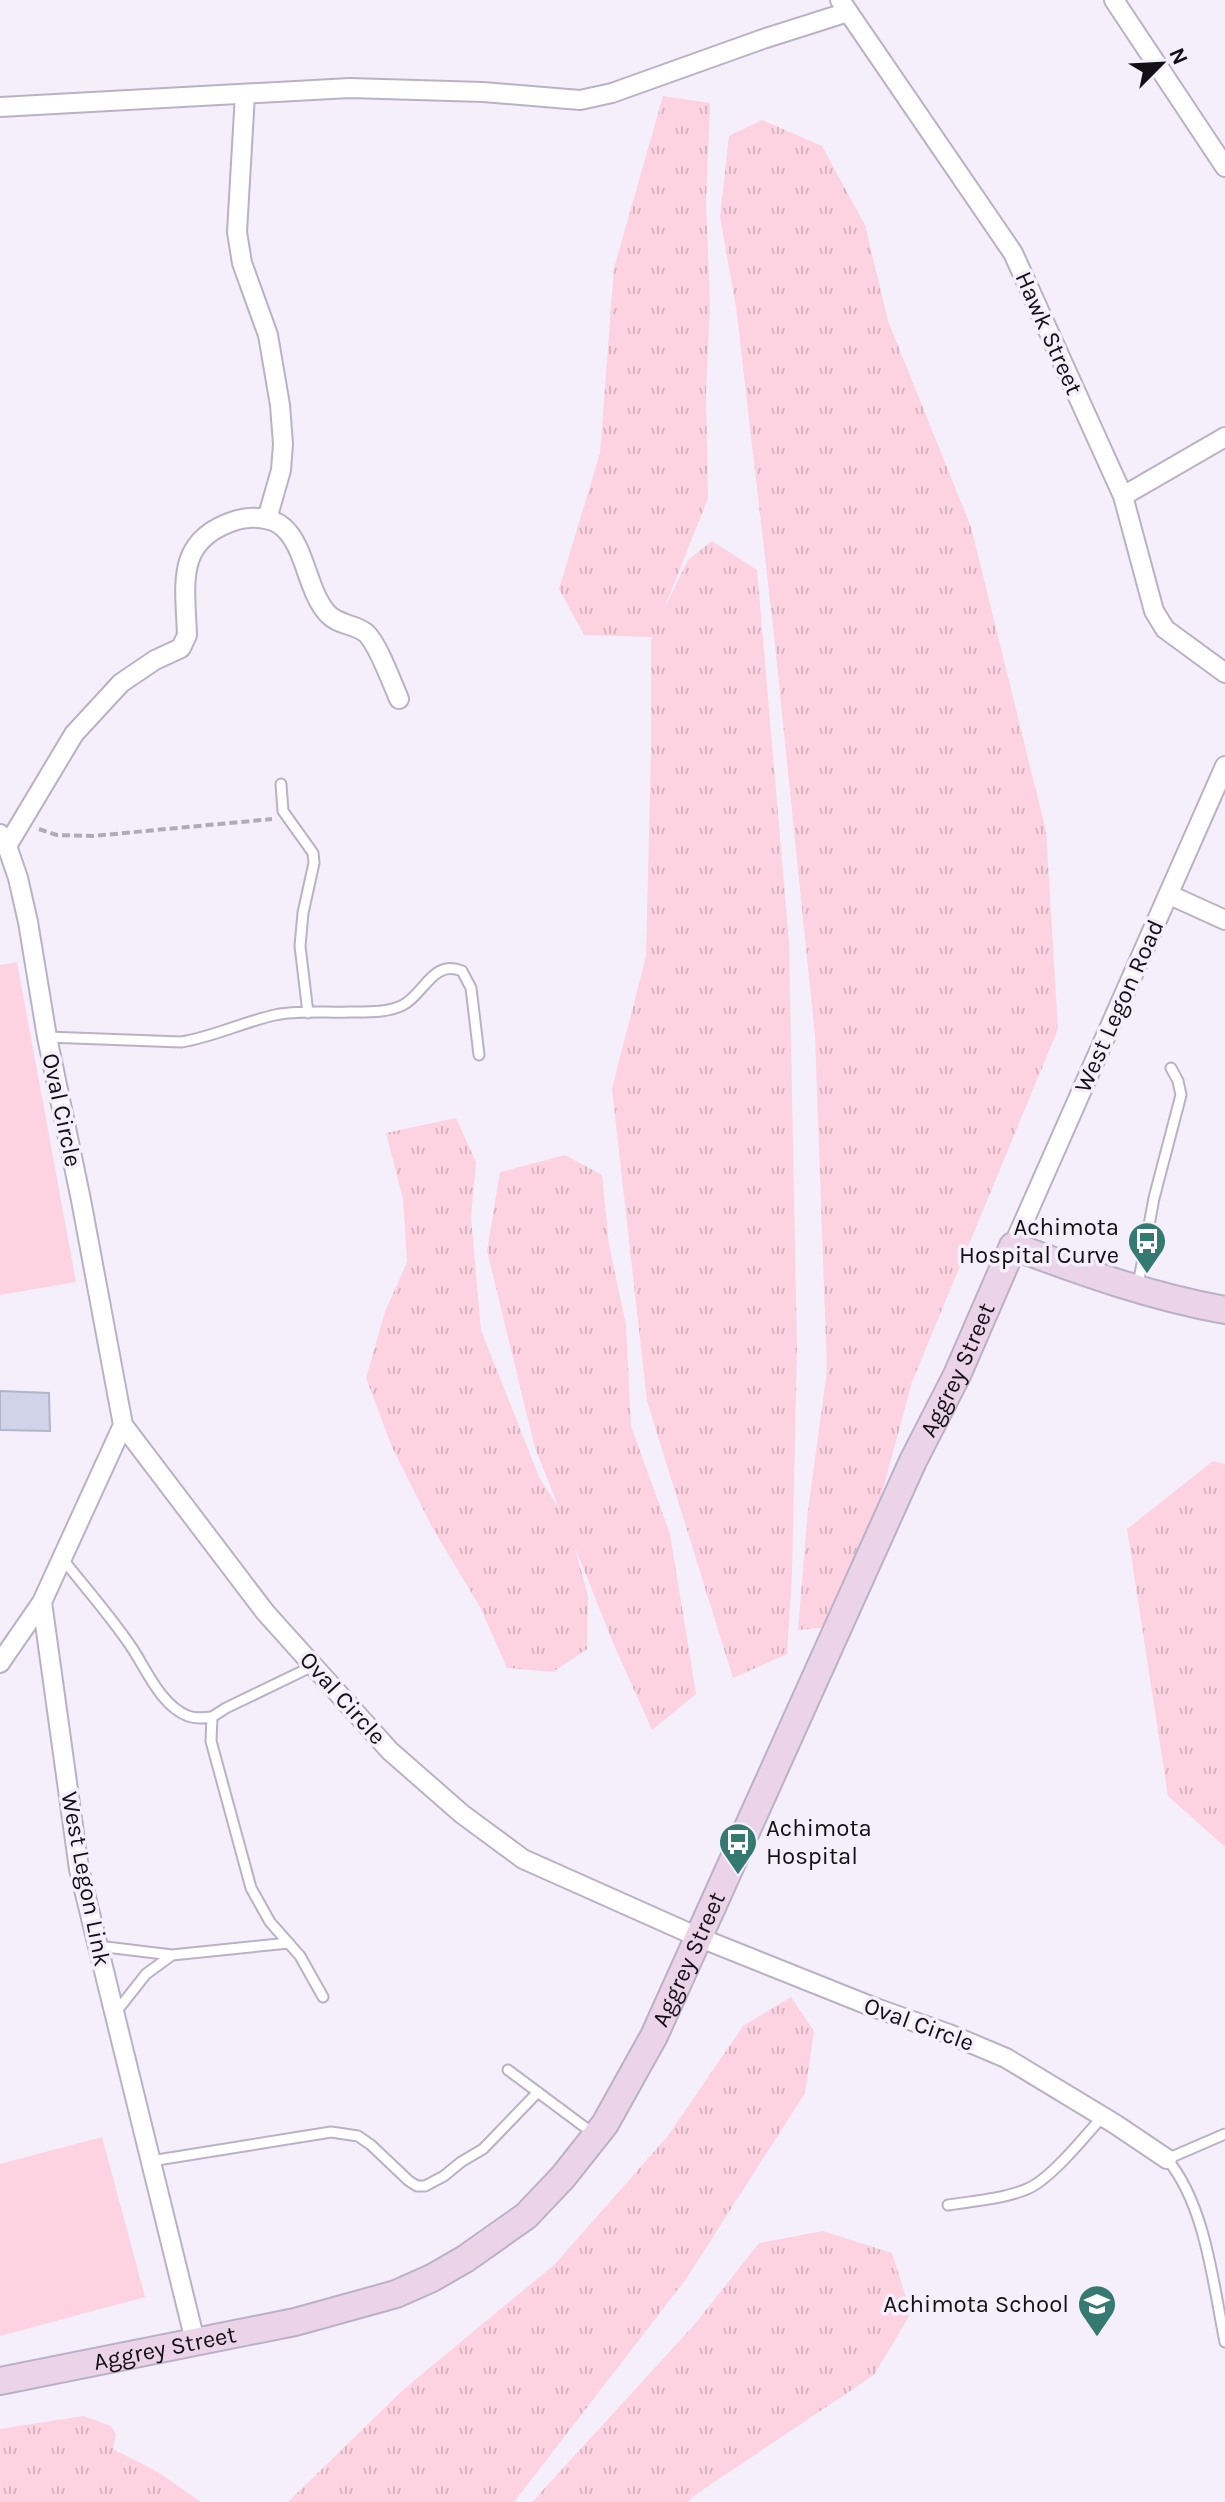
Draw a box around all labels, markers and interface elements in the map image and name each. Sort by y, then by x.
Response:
north arrow [1121,24,1201,104]
text: N [1163,44,1193,69]
street label: Hawk Street [1009,267,1089,399]
street label: West Legon Road [1068,915,1170,1097]
street label: Oval Circle [36,1051,88,1169]
place label: Achimota Hospital Curve [959,1213,1119,1269]
bus stop icon: Achimota Hospital Curve [1126,1220,1168,1275]
street label: Aggrey Street [914,1299,1001,1441]
street label: Oval Circle [294,1646,392,1750]
street label: West Legon Link [55,1789,117,1969]
place label: Achimota Hospital [766,1814,872,1870]
bus stop icon: Achimota Hospital [717,1821,759,1876]
street label: Aggrey Street [646,1888,731,2031]
street label: Oval Circle [860,1991,978,2057]
school or university icon: Achimota School [1076,2283,1118,2338]
place label: Achimota School [883,2290,1069,2318]
street label: Aggrey Street [91,2320,238,2376]

